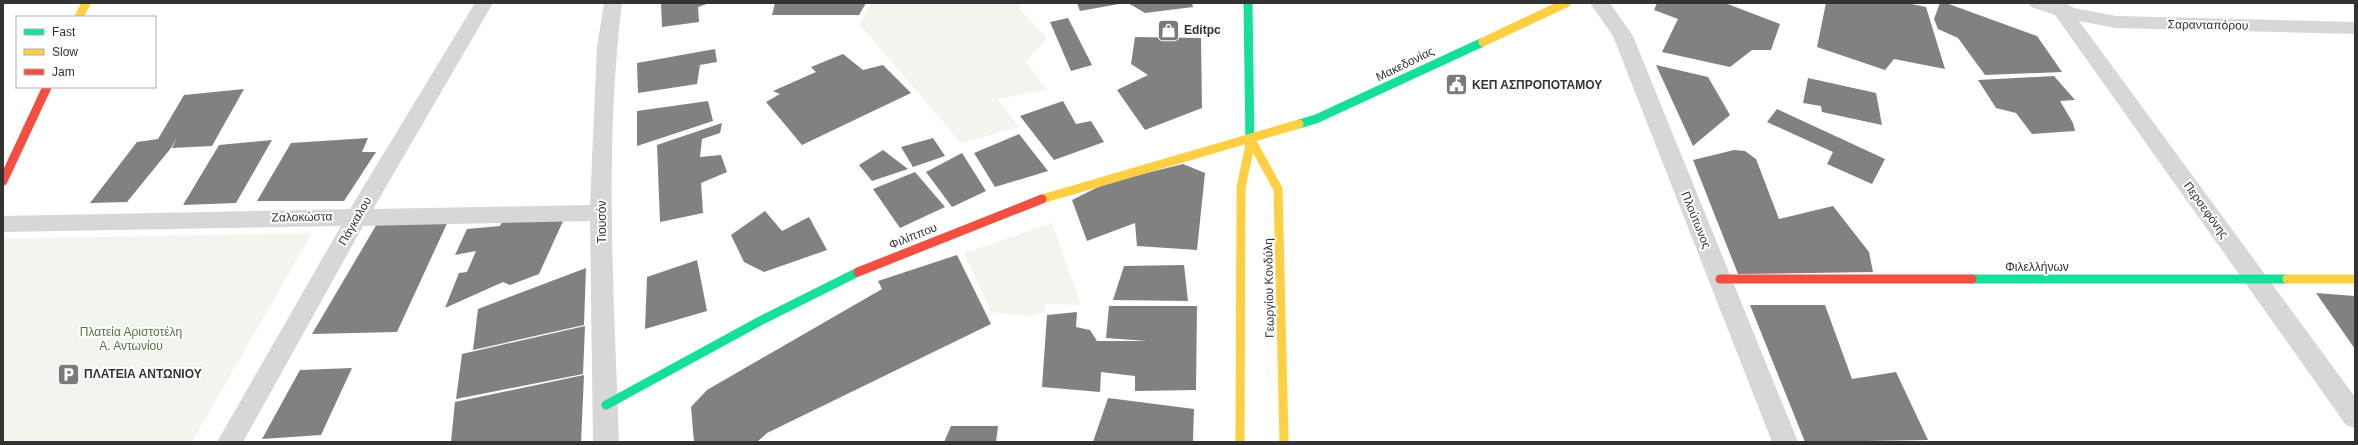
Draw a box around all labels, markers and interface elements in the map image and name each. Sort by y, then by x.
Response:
legend [16,16,156,88]
shop icon: Editpc [1155,17,1181,43]
street label: Σαρανταπόρου [2168,17,2248,33]
place label: Editpc [1184,23,1221,37]
text: Fast [52,25,76,39]
street label: Μακεδονίας [1374,44,1437,84]
text: Slow [52,45,78,59]
text: Jam [52,65,75,79]
public building icon: ΚΕΠ ΑΣΠΡΟΠΟΤΑΜΟΥ [1443,72,1469,98]
place label: ΚΕΠ ΑΣΠΡΟΠΟΤΑΜΟΥ [1472,78,1602,92]
street label: Περσεφόνης [2181,179,2231,241]
street label: Πλούτωνος [1678,190,1714,251]
street label: Πάγκαλου [336,194,374,248]
street label: Τιουσόν [595,201,609,243]
street label: Ζαλοκώστα [271,209,333,225]
street label: Φιλίππου [887,220,939,252]
street label: Γεωργίου Κονδύλη [1261,238,1277,338]
street label: Φιλελλήνων [2005,260,2069,274]
park label: Πλατεία Αριστοτέλη Α. Αντωνίου [80,325,182,353]
parking icon: ΠΛΑΤΕΙΑ ΑΝΤΩΝΙΟΥ [56,361,82,387]
place label: ΠΛΑΤΕΙΑ ΑΝΤΩΝΙΟΥ [84,367,202,381]

